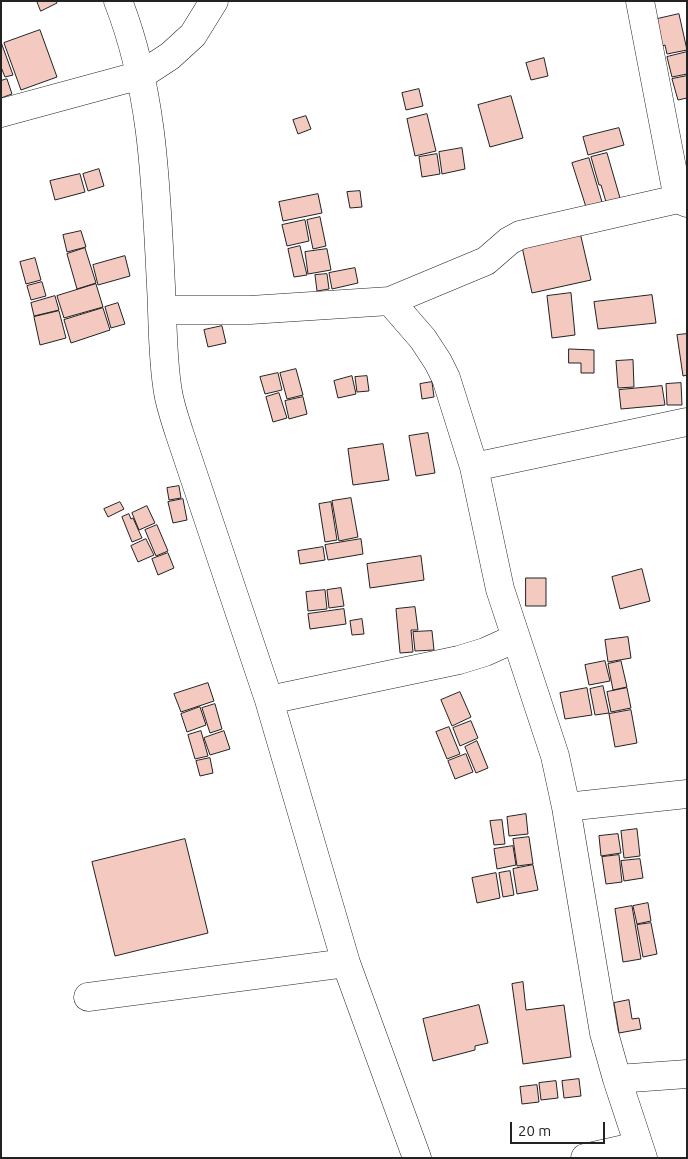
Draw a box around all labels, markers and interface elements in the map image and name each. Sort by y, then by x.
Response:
scale bar [513,1112,608,1144]
text: 20 m [518,1122,551,1139]

